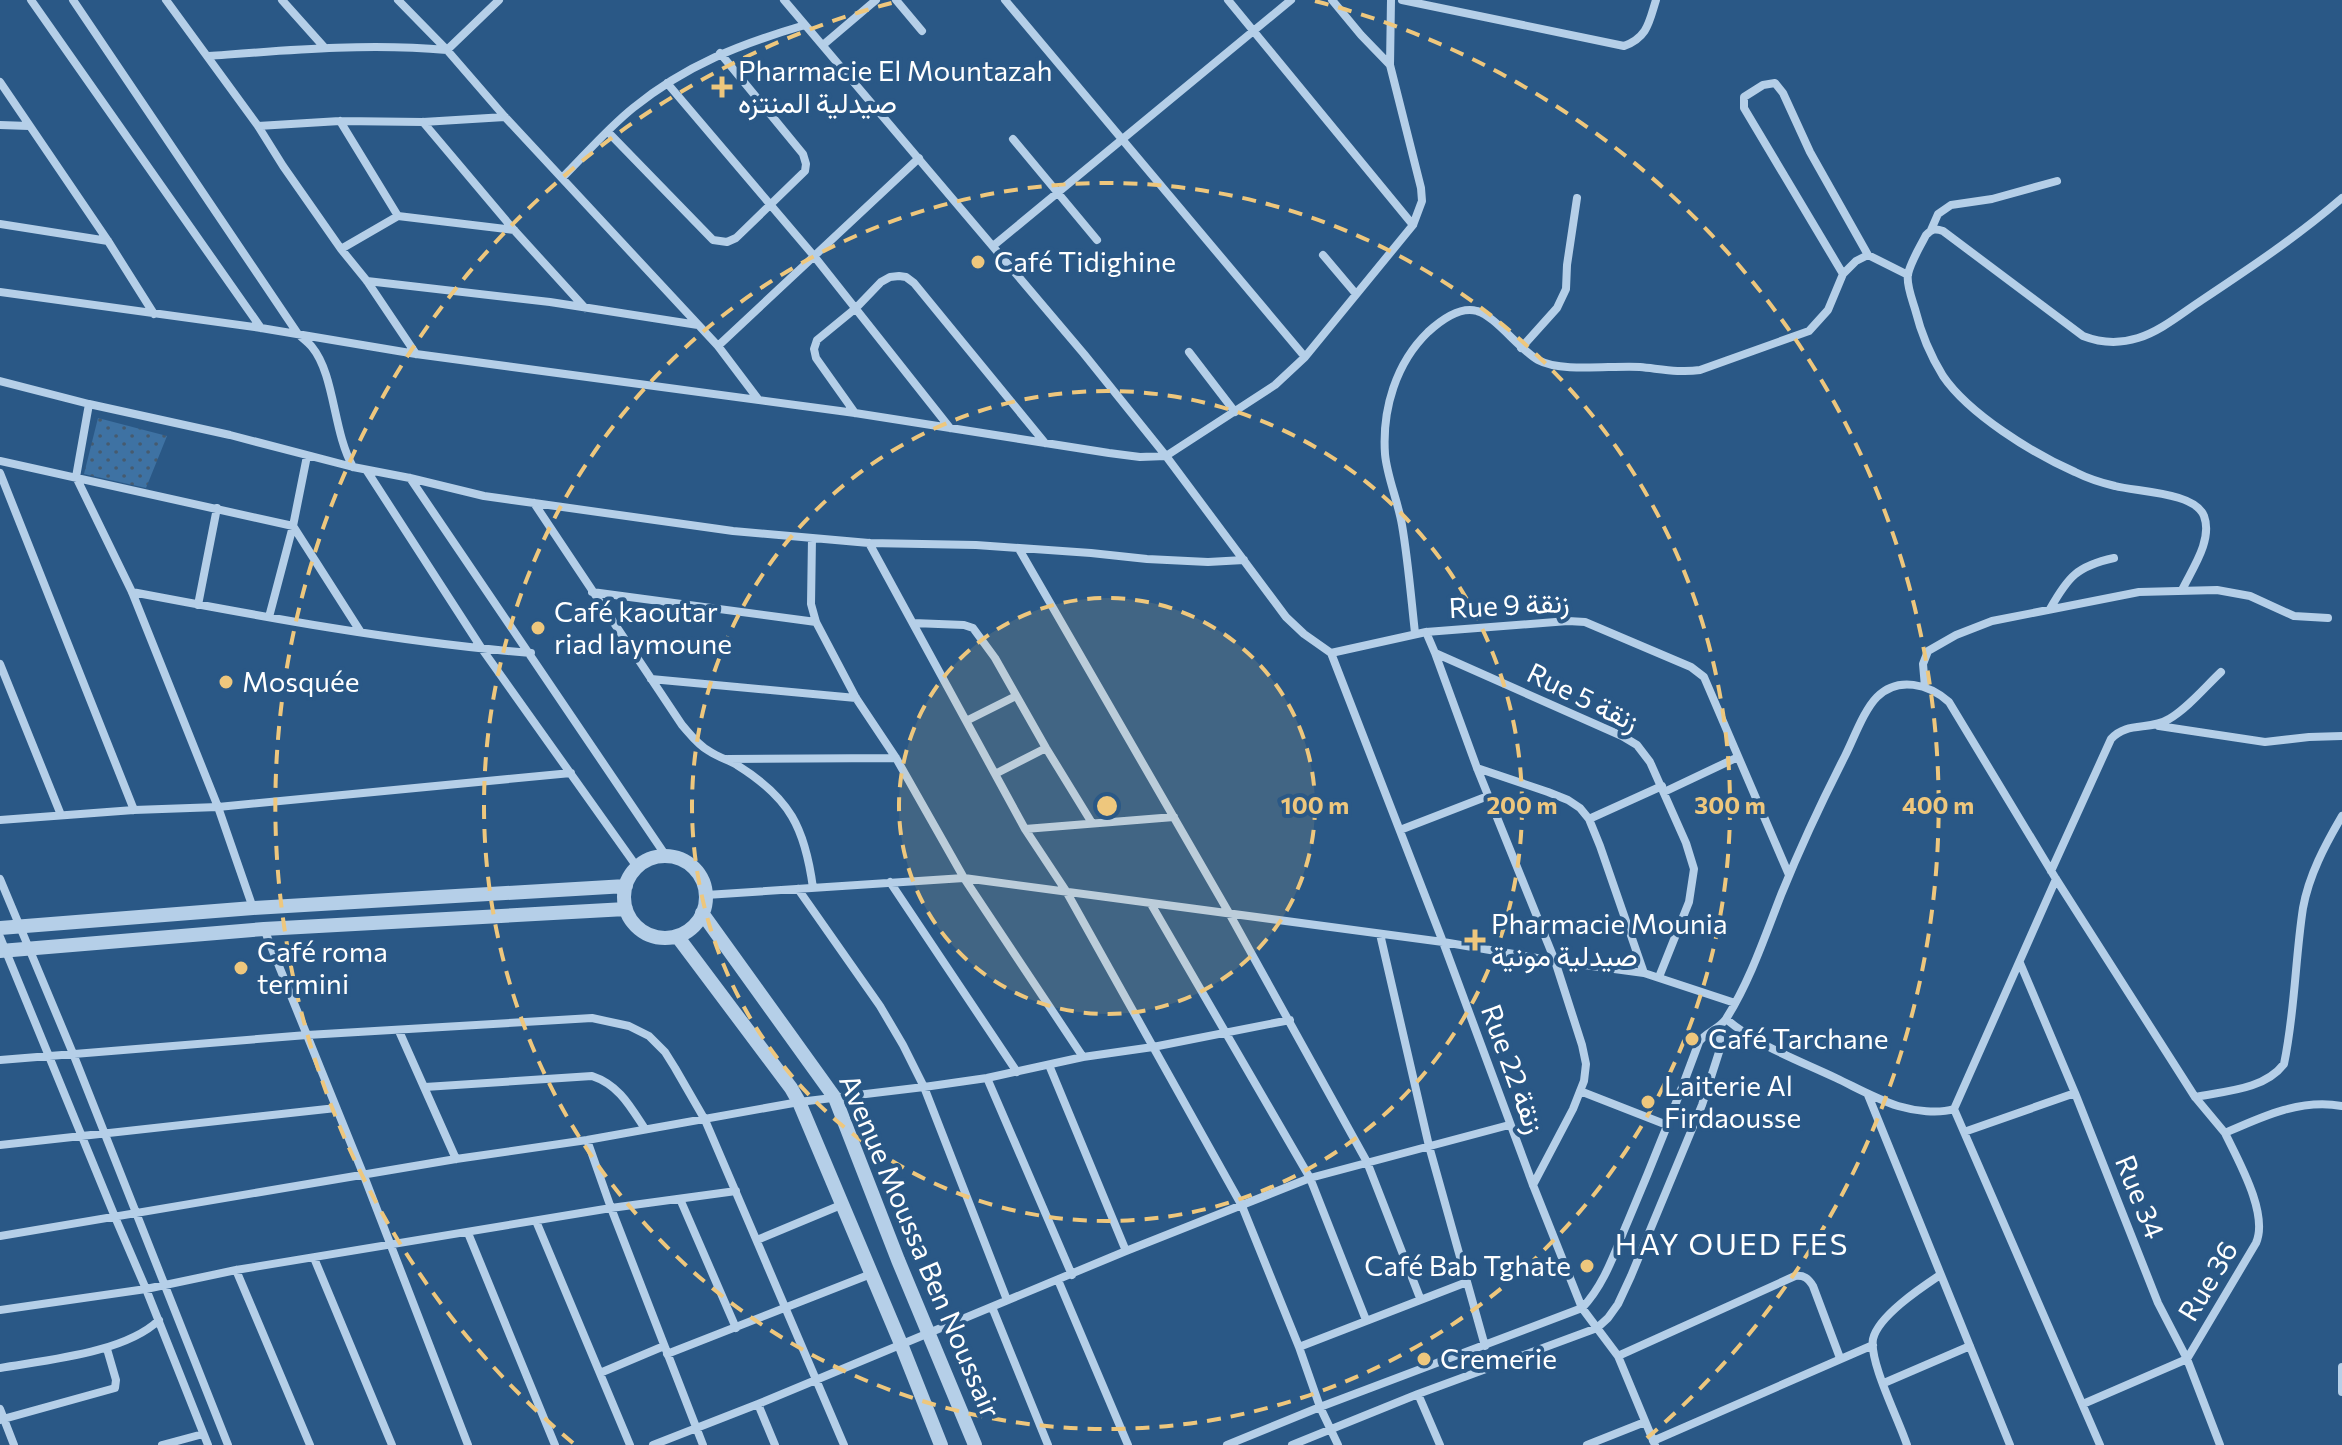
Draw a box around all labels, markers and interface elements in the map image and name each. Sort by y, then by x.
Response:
place label: Pharmacie El Mountazah صيدلية المنتزه [738,53,1053,121]
marker: Pharmacie El Mountazah صيدلية المنتزه [713,78,731,96]
place label: Café Tidighine [994,244,1176,278]
marker: Café Tidighine [969,253,987,271]
street label: Rue 9 زنقة [1448,584,1570,626]
place label: Café kaoutar riad laymoune [554,594,732,660]
marker: Café kaoutar riad laymoune [529,619,547,637]
street label: Rue 5 زنقة [1521,655,1645,739]
place label: Mosquée [242,664,359,698]
marker: Mosquée [217,673,235,691]
text: 100 m [1281,790,1349,819]
text: 200 m [1487,790,1557,819]
text: 300 m [1694,790,1766,819]
text: 400 m [1902,790,1974,819]
centre of rings [1093,792,1121,820]
place label: Pharmacie Mounia صيدلية مونية [1491,906,1728,974]
marker: Pharmacie Mounia صيدلية مونية [1466,931,1484,949]
place label: Café roma termini [257,934,388,1000]
marker: Café roma termini [232,959,250,977]
street label: Rue 22 زنقة [1473,999,1553,1139]
place label: Café Tarchane [1708,1021,1889,1055]
marker: Café Tarchane [1683,1030,1701,1048]
place label: Laiterie Al Firdaousse [1664,1068,1801,1134]
street label: Avenue Moussa Ben Noussair [833,1069,1009,1422]
marker: Laiterie Al Firdaousse [1639,1093,1657,1111]
street label: Rue 34 [2109,1150,2173,1244]
district label: HAY OUED FES [1615,1224,1849,1261]
street label: Rue 36 [2170,1234,2244,1327]
place label: Café Bab Tghate [1364,1248,1571,1282]
marker: Café Bab Tghate [1578,1257,1596,1275]
place label: Cremerie [1440,1341,1557,1375]
marker: Cremerie [1415,1350,1433,1368]

